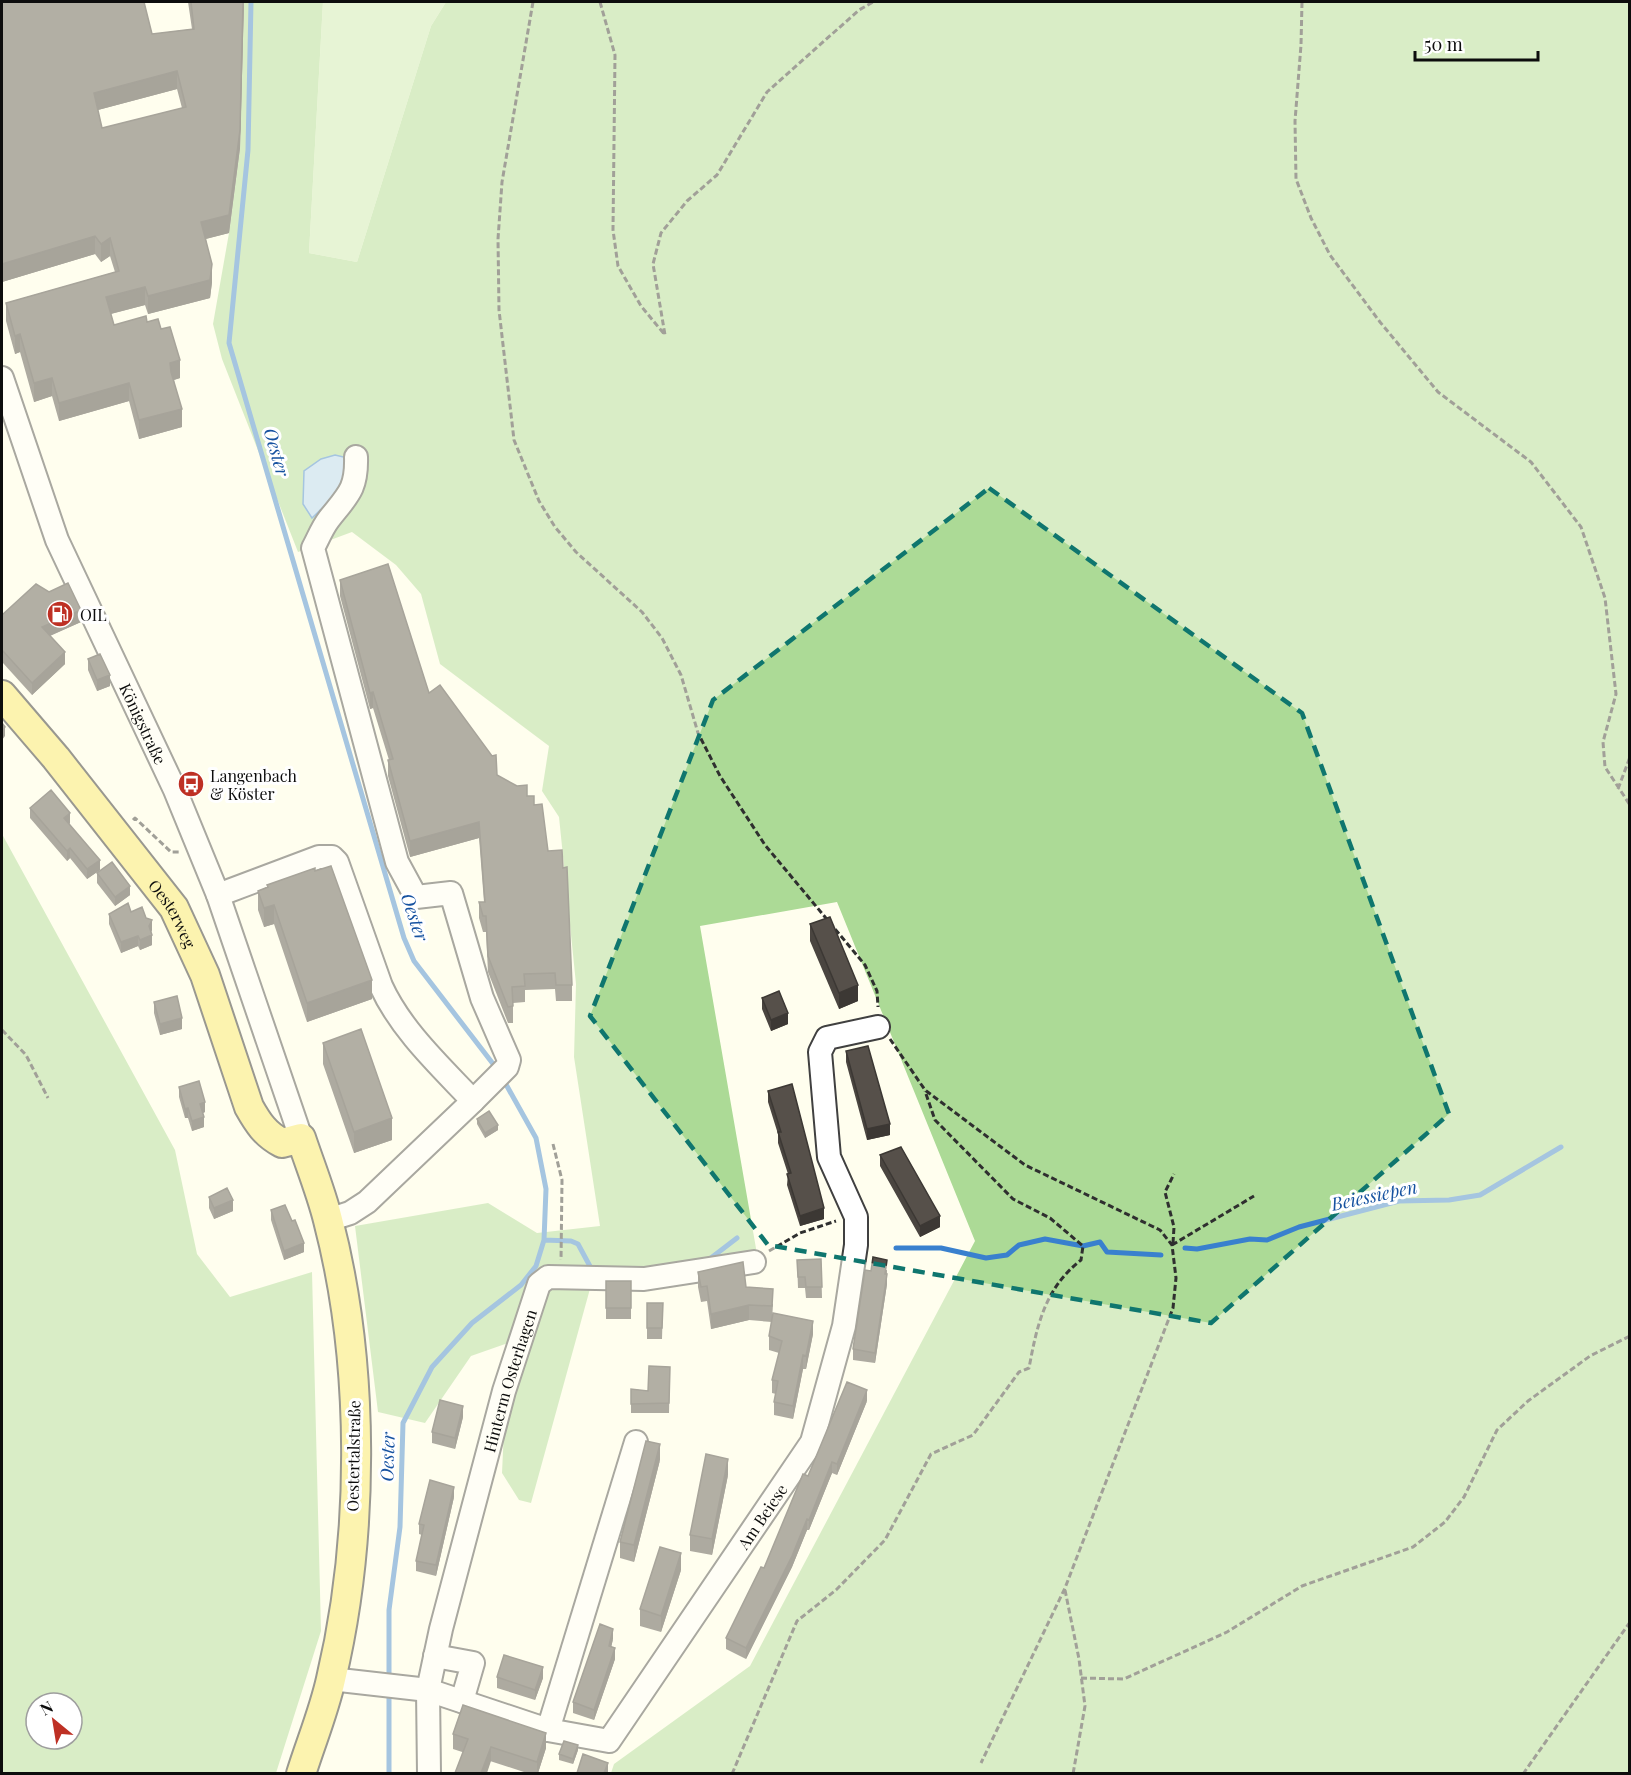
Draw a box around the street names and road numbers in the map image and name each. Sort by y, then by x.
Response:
street label: Königstraße [115,680,172,767]
street label: Oesterweg [145,875,202,952]
street label: Hinterm Osterhagen [478,1306,541,1454]
street label: Oestertalstraße [342,1400,364,1512]
street label: Am Beiese [732,1479,791,1554]

